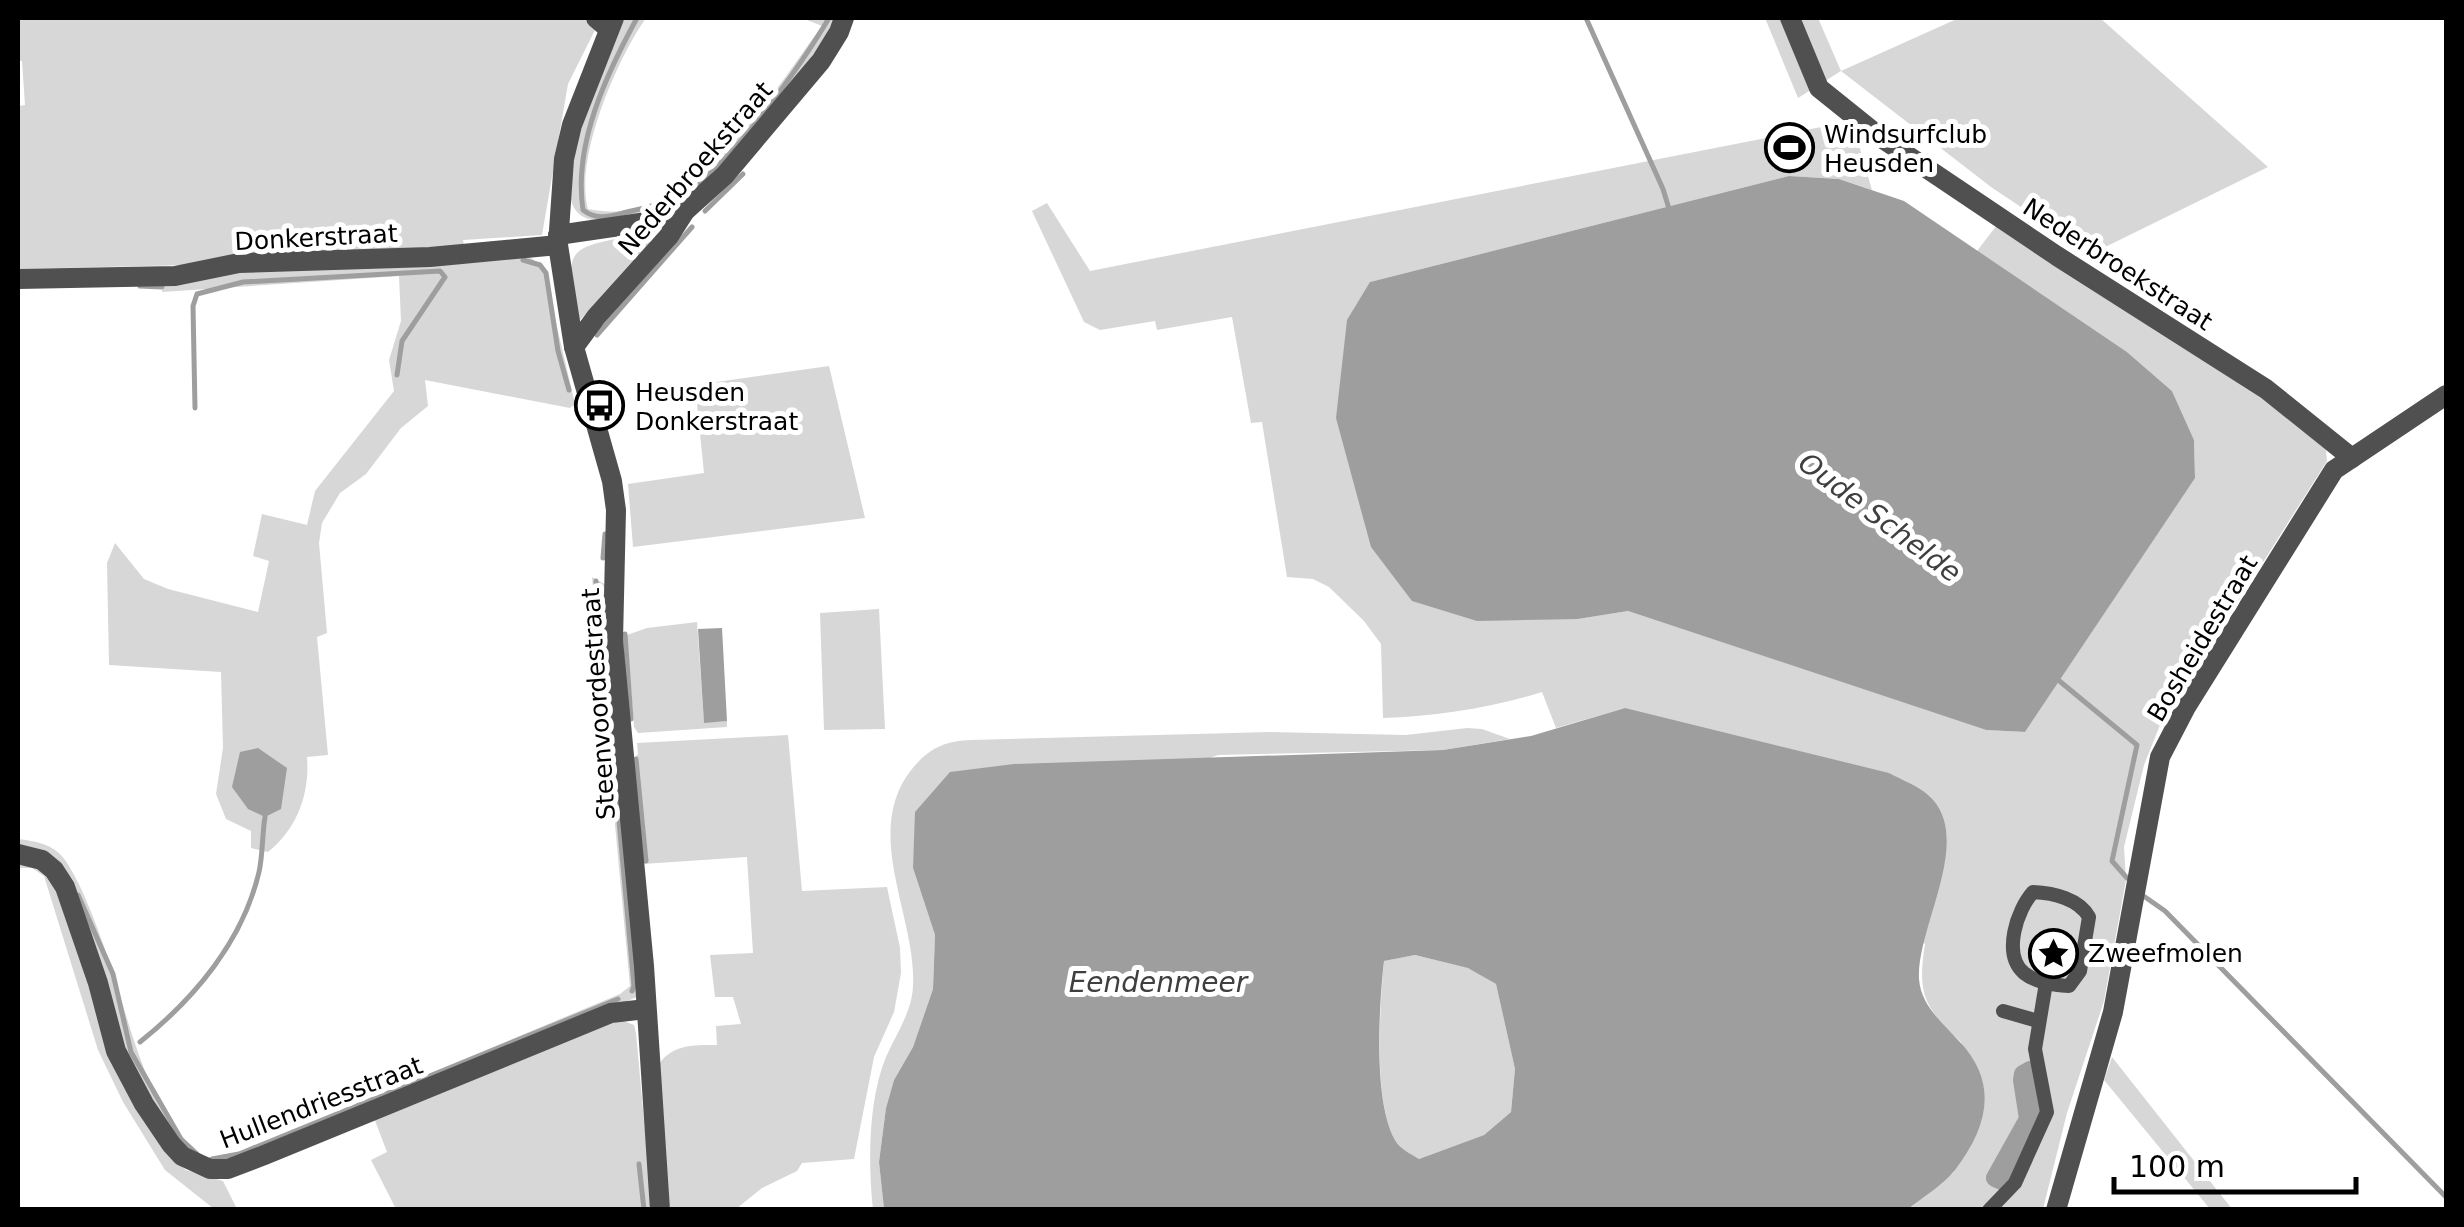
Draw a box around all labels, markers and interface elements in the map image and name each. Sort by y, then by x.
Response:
street label: Nederbroekstraat [612,76,779,261]
place label: Windsurfclub Heusden [1824,120,1987,178]
sports icon: Windsurfclub Heusden [1763,122,1815,174]
street label: Nederbroekstraat [2018,192,2218,337]
street label: Donkerstraat [234,219,398,256]
place label: Heusden Donkerstraat [635,378,798,436]
bus stop icon: Heusden Donkerstraat [574,380,626,432]
water label: Oude Schelde [1792,446,1967,589]
street label: Bosheidestraat [2141,550,2263,726]
street label: Steenvoordestraat [576,587,621,821]
place icon: Zweefmolen [2027,927,2079,979]
place label: Zweefmolen [2088,939,2243,968]
water label: Eendenmeer [1069,966,1249,999]
street label: Hullendriesstraat [216,1050,427,1154]
scale bar [2114,1132,2356,1194]
text: 100 m [2129,1149,2225,1184]

